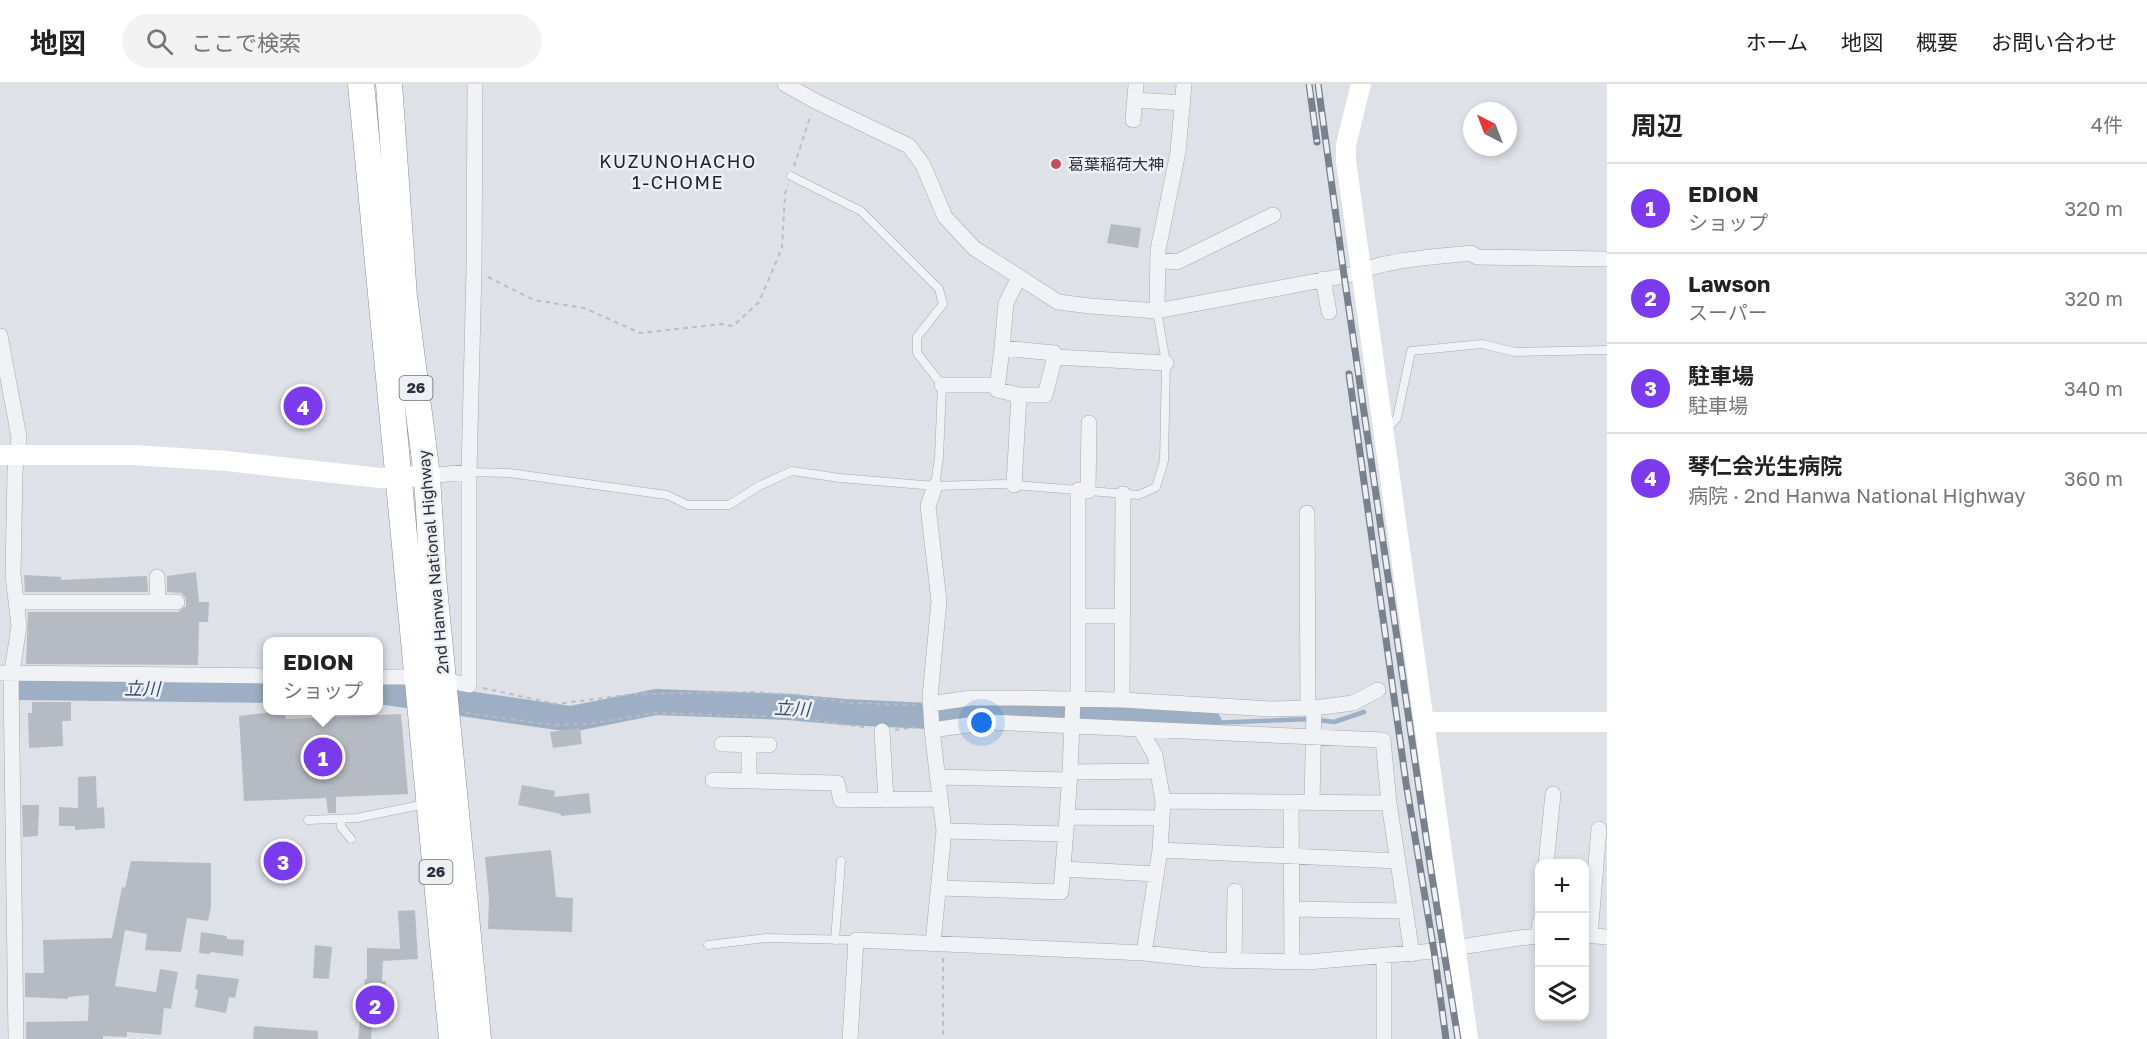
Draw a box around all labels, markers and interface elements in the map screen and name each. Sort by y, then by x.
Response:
search box [122,14,542,68]
icon: search [143,25,176,58]
text: 地図 [30,26,86,59]
text: ここで検索 [191,29,301,56]
text: ホーム [1746,29,1808,55]
text: 地図 [1841,29,1883,55]
text: 概要 [1916,29,1958,55]
text: お問い合わせ [1991,29,2117,55]
north arrow [1463,102,1517,156]
text: 周辺 [1631,110,1683,141]
text: 4件 [2091,112,2123,136]
district label: KUZUNOHACHO 1-CHOME [599,150,757,193]
place label: 葛葉稲荷大神 [1068,154,1164,174]
marker: 葛葉稲荷大神 [1049,157,1063,171]
text: EDION [1688,180,1759,207]
text: 1 [1645,196,1656,220]
text: 320 m [2065,196,2123,220]
text: ショップ [1688,210,1768,234]
text: Lawson [1688,270,1770,297]
text: 2 [1644,286,1657,310]
text: 320 m [2065,286,2123,310]
text: スーパー [1688,300,1768,324]
text: 駐車場 [1688,362,1754,389]
road number: 26 [400,376,432,400]
text: 3 [1644,376,1657,400]
text: 340 m [2064,376,2123,400]
pin: 4 [284,384,322,428]
text: 駐車場 [1688,393,1748,417]
street label: 2nd Hanwa National Highway [413,449,453,675]
text: 琴仁会光生病院 [1688,452,1842,479]
text: 4 [1644,466,1657,490]
text: 360 m [2064,466,2123,490]
text: 病院 · 2nd Hanwa National Highway [1688,483,2025,507]
popup [263,637,383,715]
text: EDION [283,648,354,675]
water label: 立川 [124,677,162,699]
text: ショップ [283,678,363,702]
water label: 立川 [774,696,813,720]
your location [967,708,996,737]
pin: 1 [304,734,342,780]
pin: 3 [264,838,302,884]
map controls [1535,859,1589,1021]
button: + [1535,859,1589,913]
road number: 26 [420,860,452,884]
button: − [1535,913,1589,967]
button: layers [1535,967,1589,1021]
pin: 2 [356,982,394,1028]

